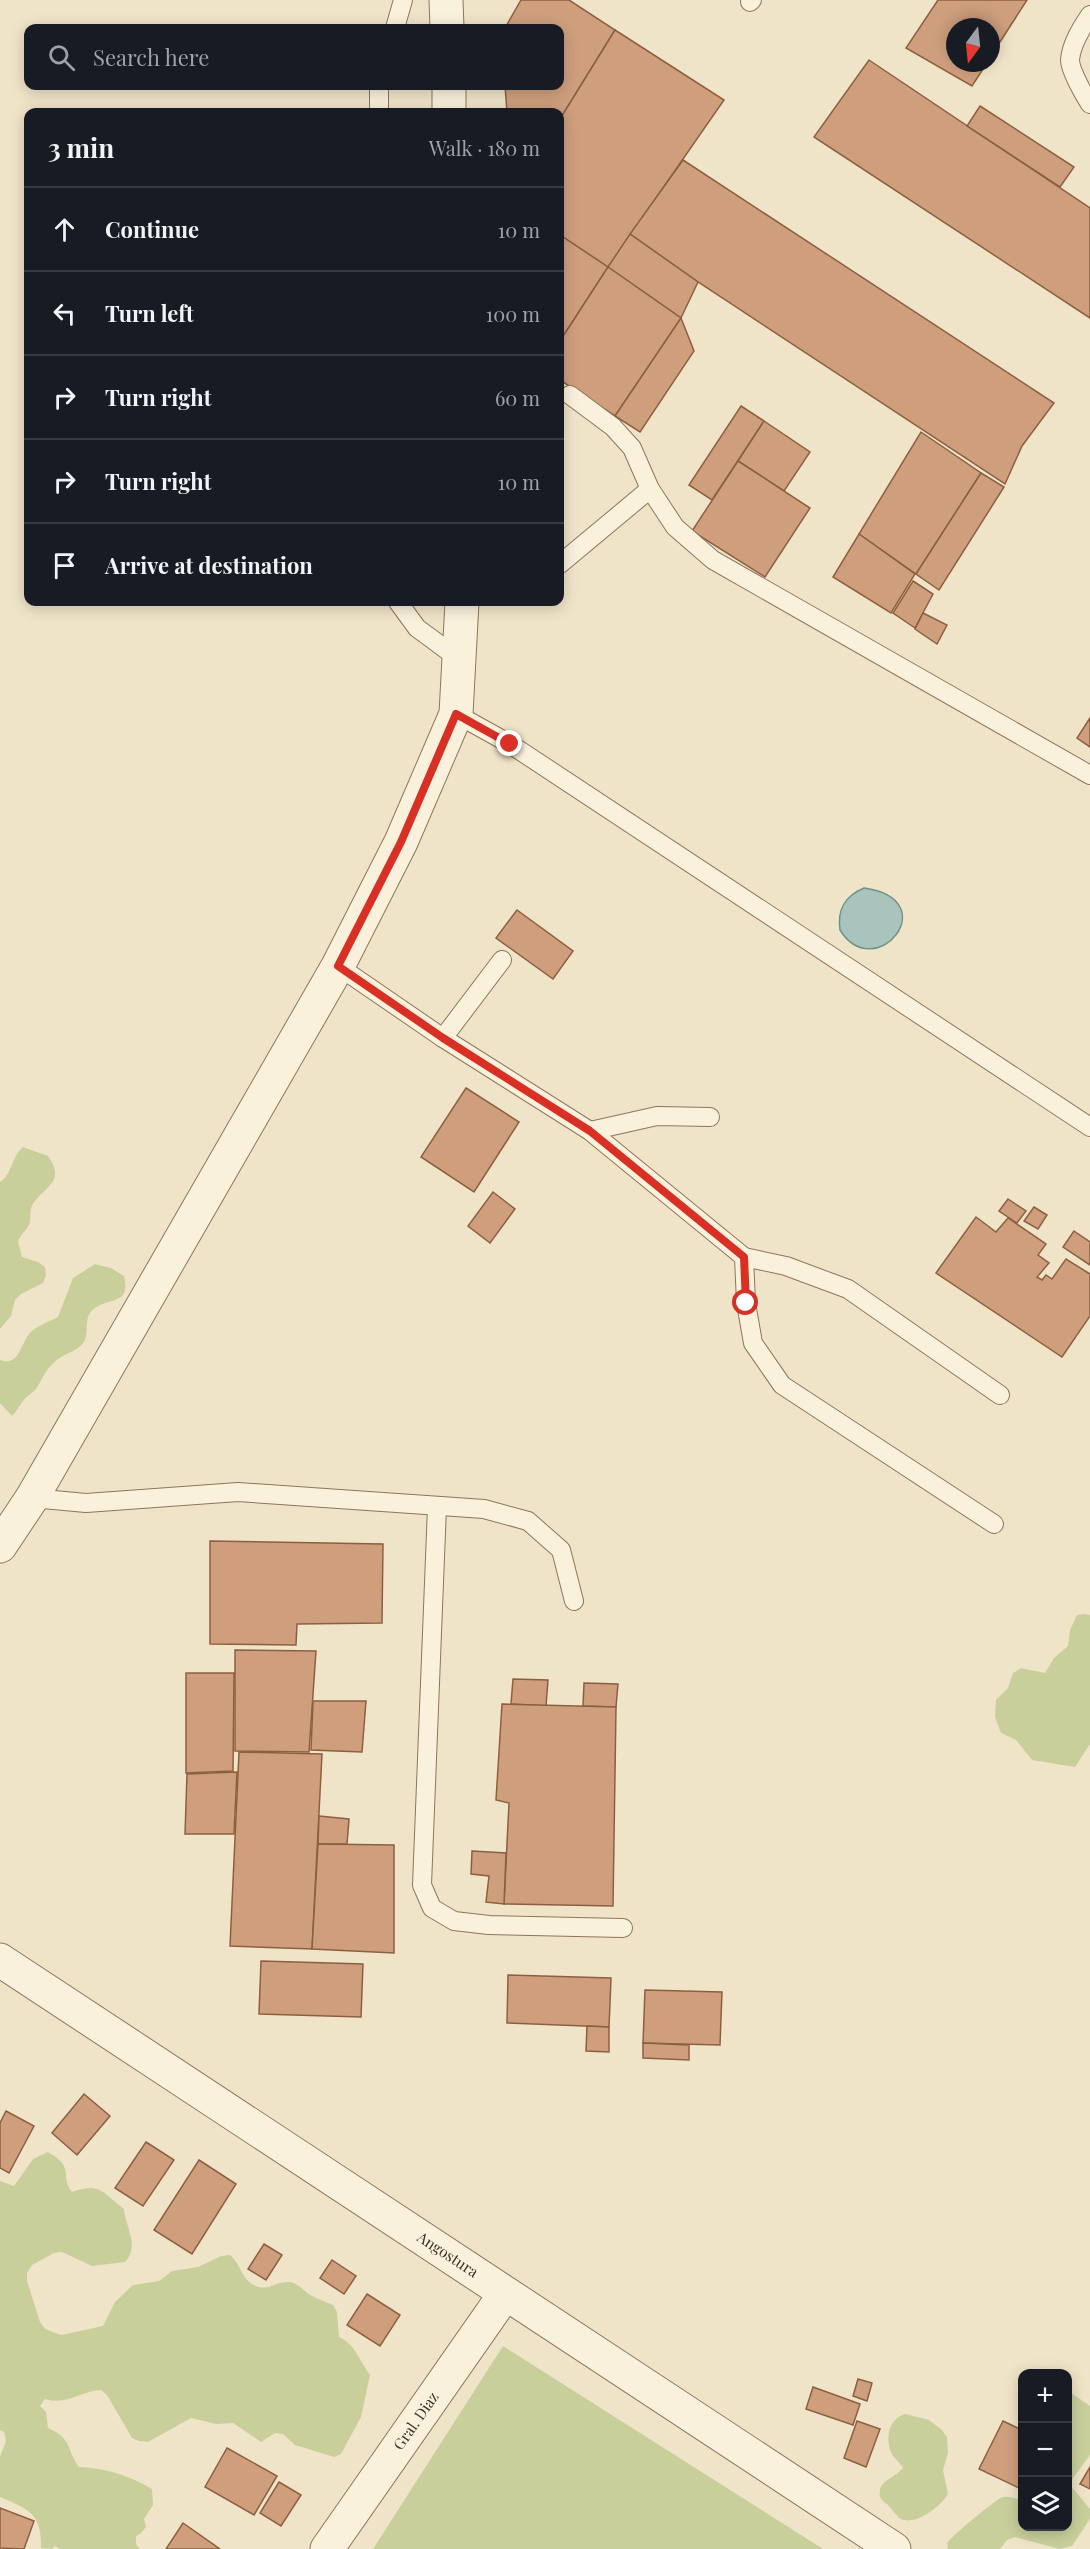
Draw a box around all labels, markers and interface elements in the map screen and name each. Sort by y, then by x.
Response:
north arrow [946,18,1000,72]
search box [24,24,564,90]
icon: search [45,41,78,74]
text: Search here [93,42,209,72]
text: 3 min [48,130,114,165]
text: Walk · 180 m [429,134,540,161]
icon: ahead [48,213,81,246]
text: Continue [105,214,199,244]
text: 10 m [498,216,540,243]
icon: left [48,297,81,330]
text: Turn left [105,298,194,328]
text: 100 m [486,300,540,327]
icon: right [48,381,81,414]
text: Turn right [105,382,211,412]
text: 60 m [495,384,540,411]
icon: right [48,465,81,498]
text: Turn right [105,466,211,496]
text: 10 m [498,468,540,495]
icon: arrive [48,549,81,582]
text: Arrive at destination [105,550,313,580]
route end [496,730,522,756]
route start [732,1289,758,1315]
street label: Angostura [413,2226,483,2282]
map controls [1018,2369,1072,2531]
button: + [1018,2369,1072,2423]
street label: Gral. Diaz [388,2388,443,2453]
button: − [1018,2423,1072,2477]
button: layers [1018,2477,1072,2531]

